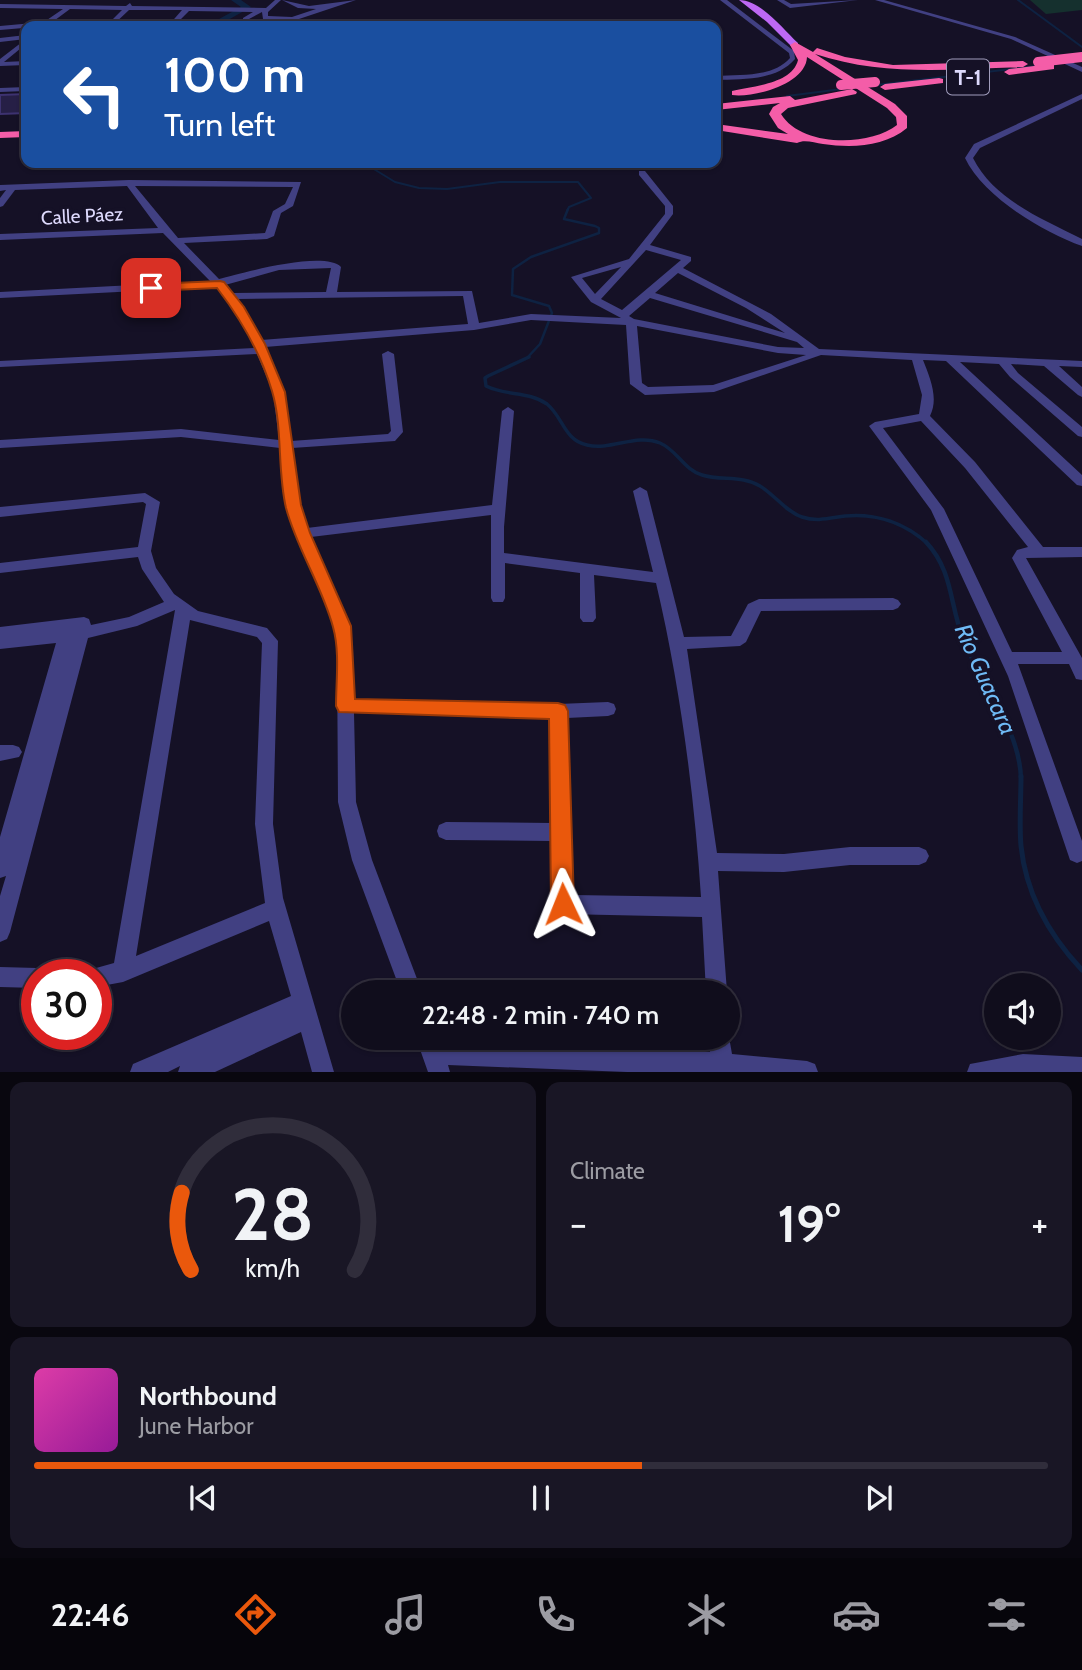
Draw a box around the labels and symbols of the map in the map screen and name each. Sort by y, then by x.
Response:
road number: T-1 [947,60,989,94]
street label: Calle Páez [40,202,124,230]
pin [121,258,181,318]
water label: Río Guacara [949,619,1023,739]
position arrow [526,867,600,941]
speed limit sign: 30 [21,959,112,1050]

